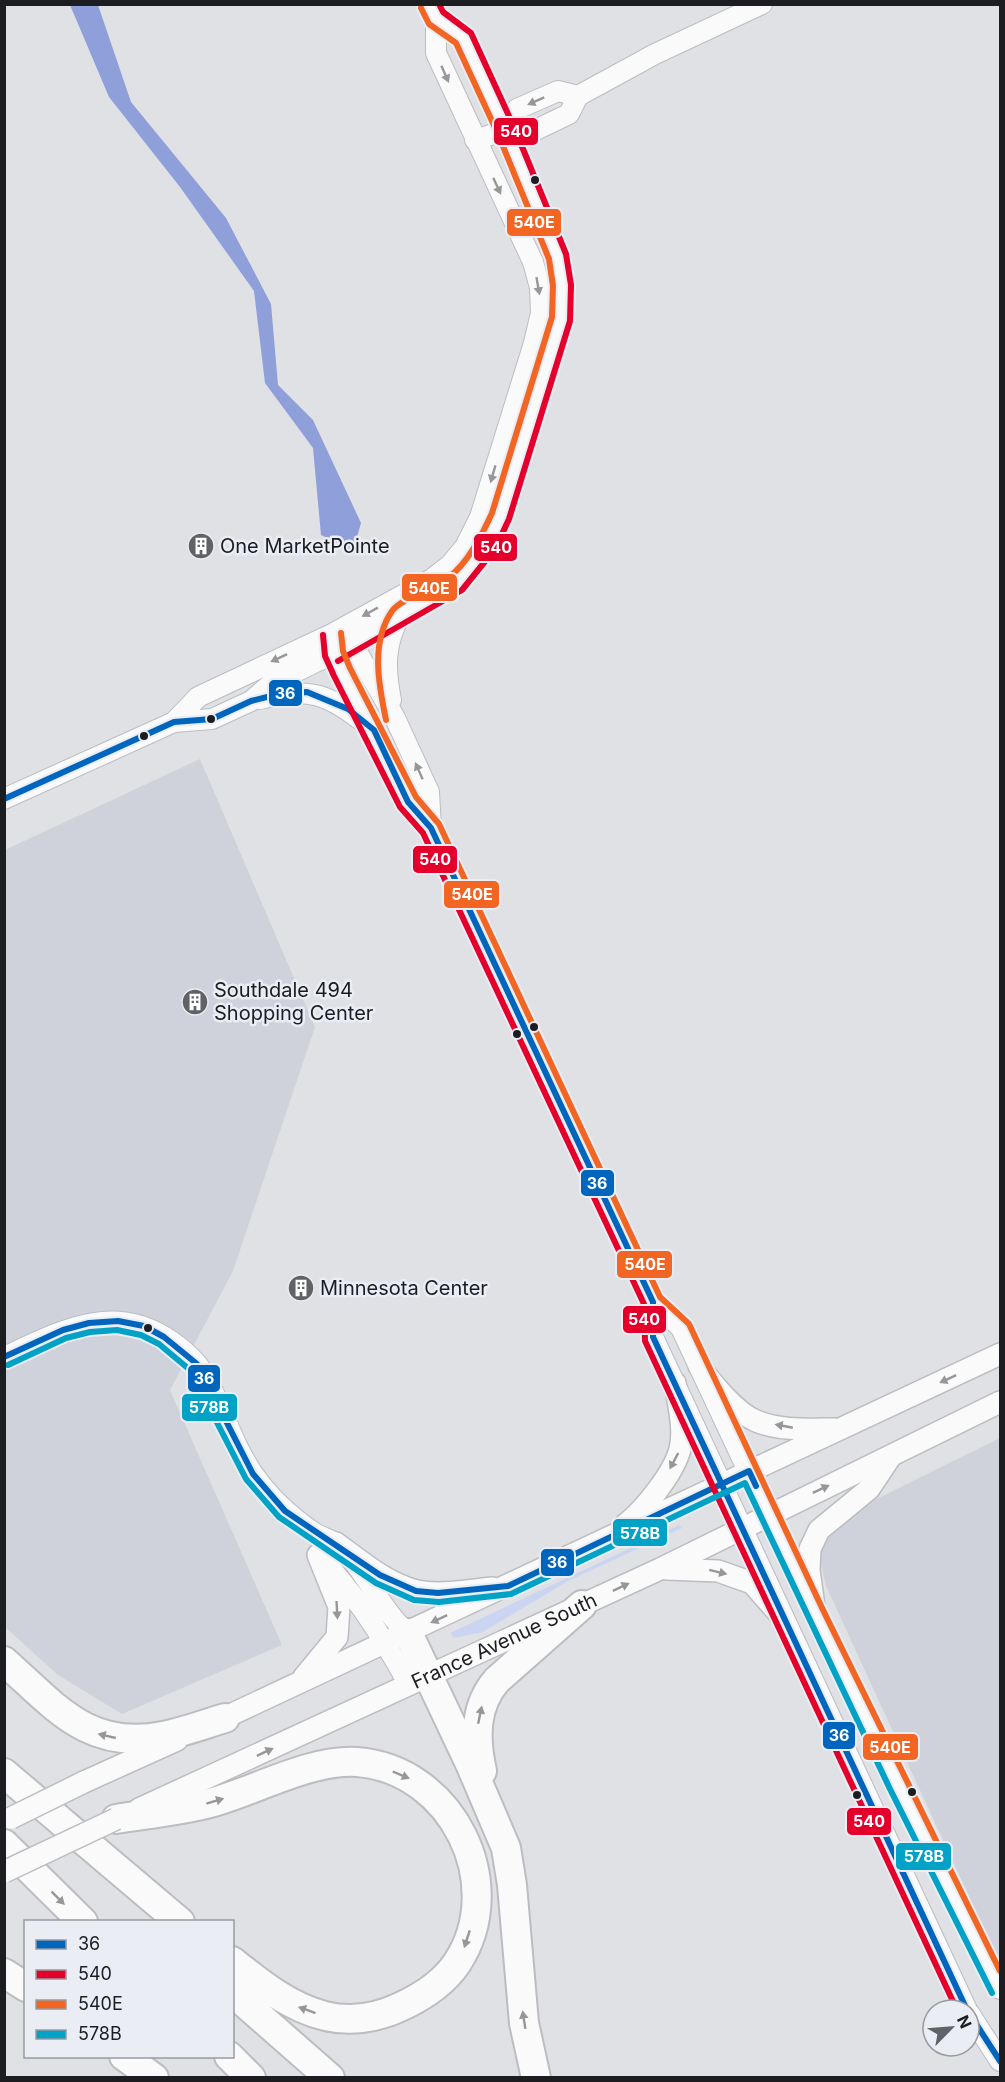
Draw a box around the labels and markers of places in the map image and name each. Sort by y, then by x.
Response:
unlabelled marker [529,174,541,186]
building icon: One MarketPointe [186,531,216,561]
place label: One MarketPointe [220,534,390,558]
unlabelled marker [205,713,217,725]
unlabelled marker [138,730,150,742]
place label: Southdale 494 Shopping Center [214,978,374,1025]
building icon: Southdale 494 Shopping Center [180,987,210,1017]
unlabelled marker [528,1021,540,1033]
unlabelled marker [511,1028,523,1040]
building icon: Minnesota Center [286,1273,316,1303]
place label: Minnesota Center [320,1276,488,1300]
unlabelled marker [142,1322,154,1334]
unlabelled marker [906,1786,918,1798]
unlabelled marker [851,1789,863,1801]

